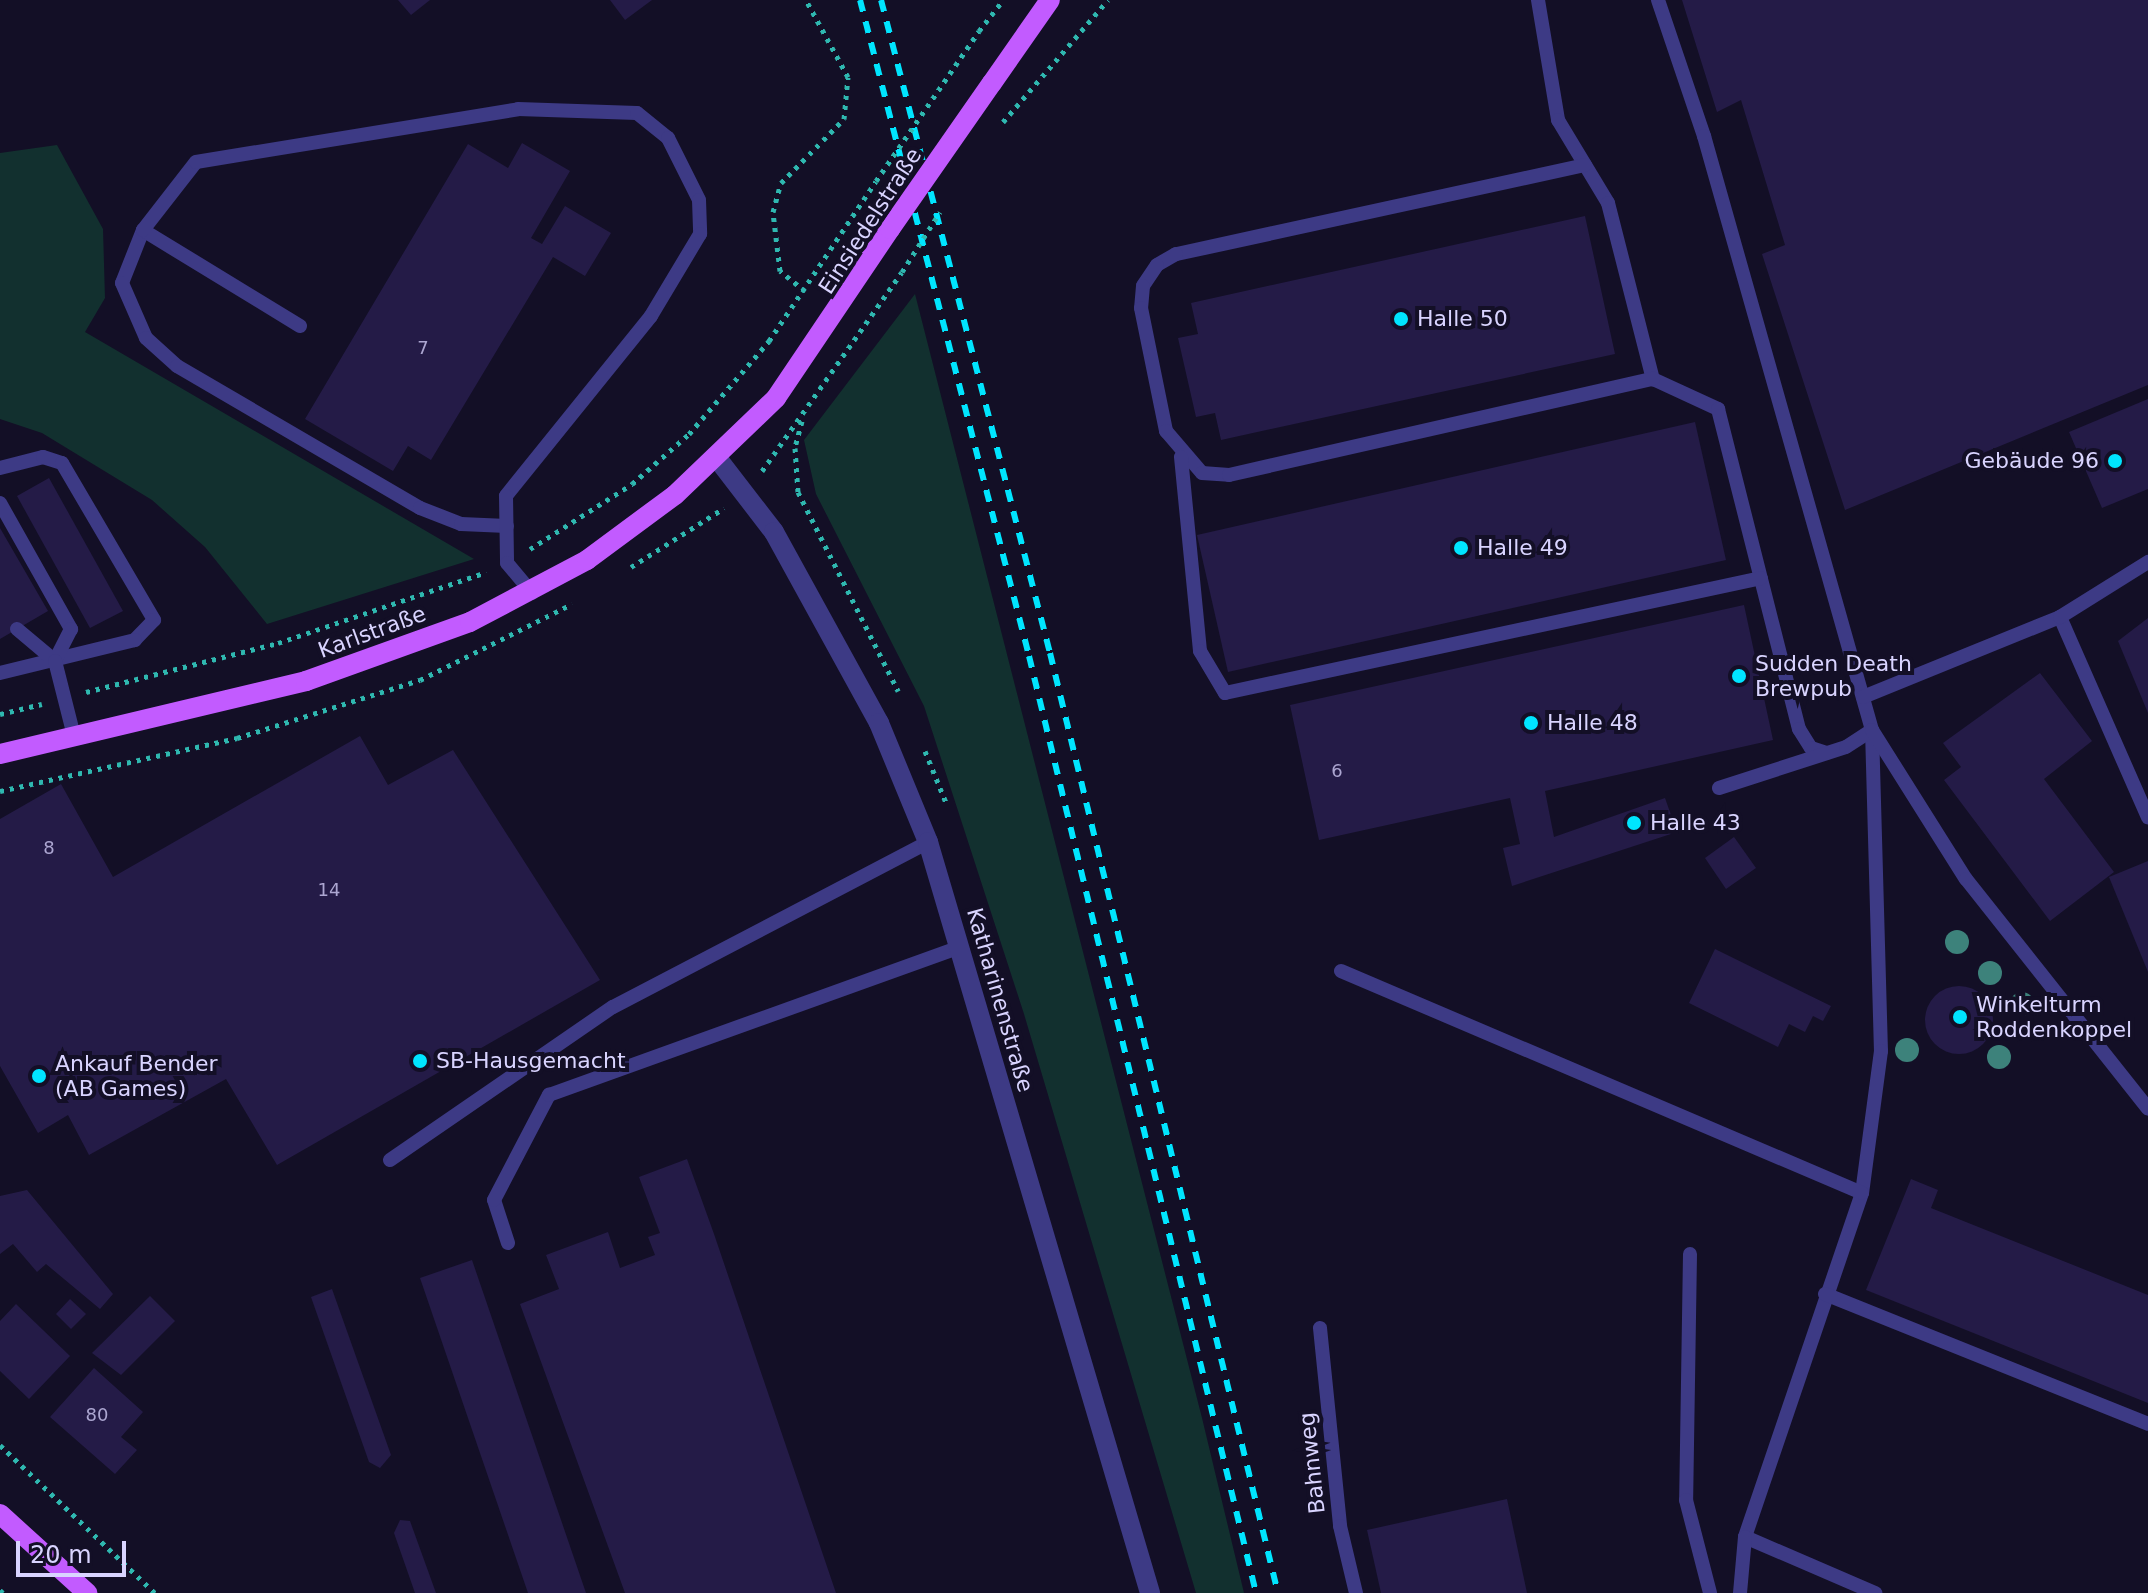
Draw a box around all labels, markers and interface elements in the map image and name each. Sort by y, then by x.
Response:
street label: Einsiedelstraße [813,143,927,299]
place label: Halle 50 [1417,306,1508,332]
marker: Halle 50 [1392,310,1410,328]
house number: 7 [417,337,429,359]
place label: Gebäude 96 [1965,448,2099,474]
marker: Gebäude 96 [2106,452,2124,470]
place label: Halle 49 [1477,535,1568,561]
marker: Halle 49 [1452,539,1470,557]
street label: Karlstraße [315,600,429,664]
place label: Sudden Death Brewpub [1755,650,1912,702]
marker: Sudden Death Brewpub [1730,667,1748,685]
place label: Halle 48 [1547,710,1638,736]
marker: Halle 48 [1522,714,1540,732]
house number: 6 [1331,760,1343,782]
place label: Halle 43 [1650,810,1741,836]
marker: Halle 43 [1625,814,1643,832]
house number: 8 [43,837,55,859]
house number: 14 [318,879,340,901]
street label: Katharinenstraße [961,905,1039,1095]
place label: Winkelturm Roddenkoppel [1976,991,2132,1042]
marker: Winkelturm Roddenkoppel [1951,1008,1969,1026]
place label: SB-Hausgemacht [436,1048,626,1074]
place label: Ankauf Bender (AB Games) [55,1050,218,1102]
marker: SB-Hausgemacht [411,1052,429,1070]
marker: Ankauf Bender (AB Games) [30,1067,48,1085]
house number: 80 [86,1404,108,1426]
street label: Bahnweg [1294,1411,1330,1515]
scale bar [20,1525,130,1575]
text: 20 m [30,1541,92,1569]

